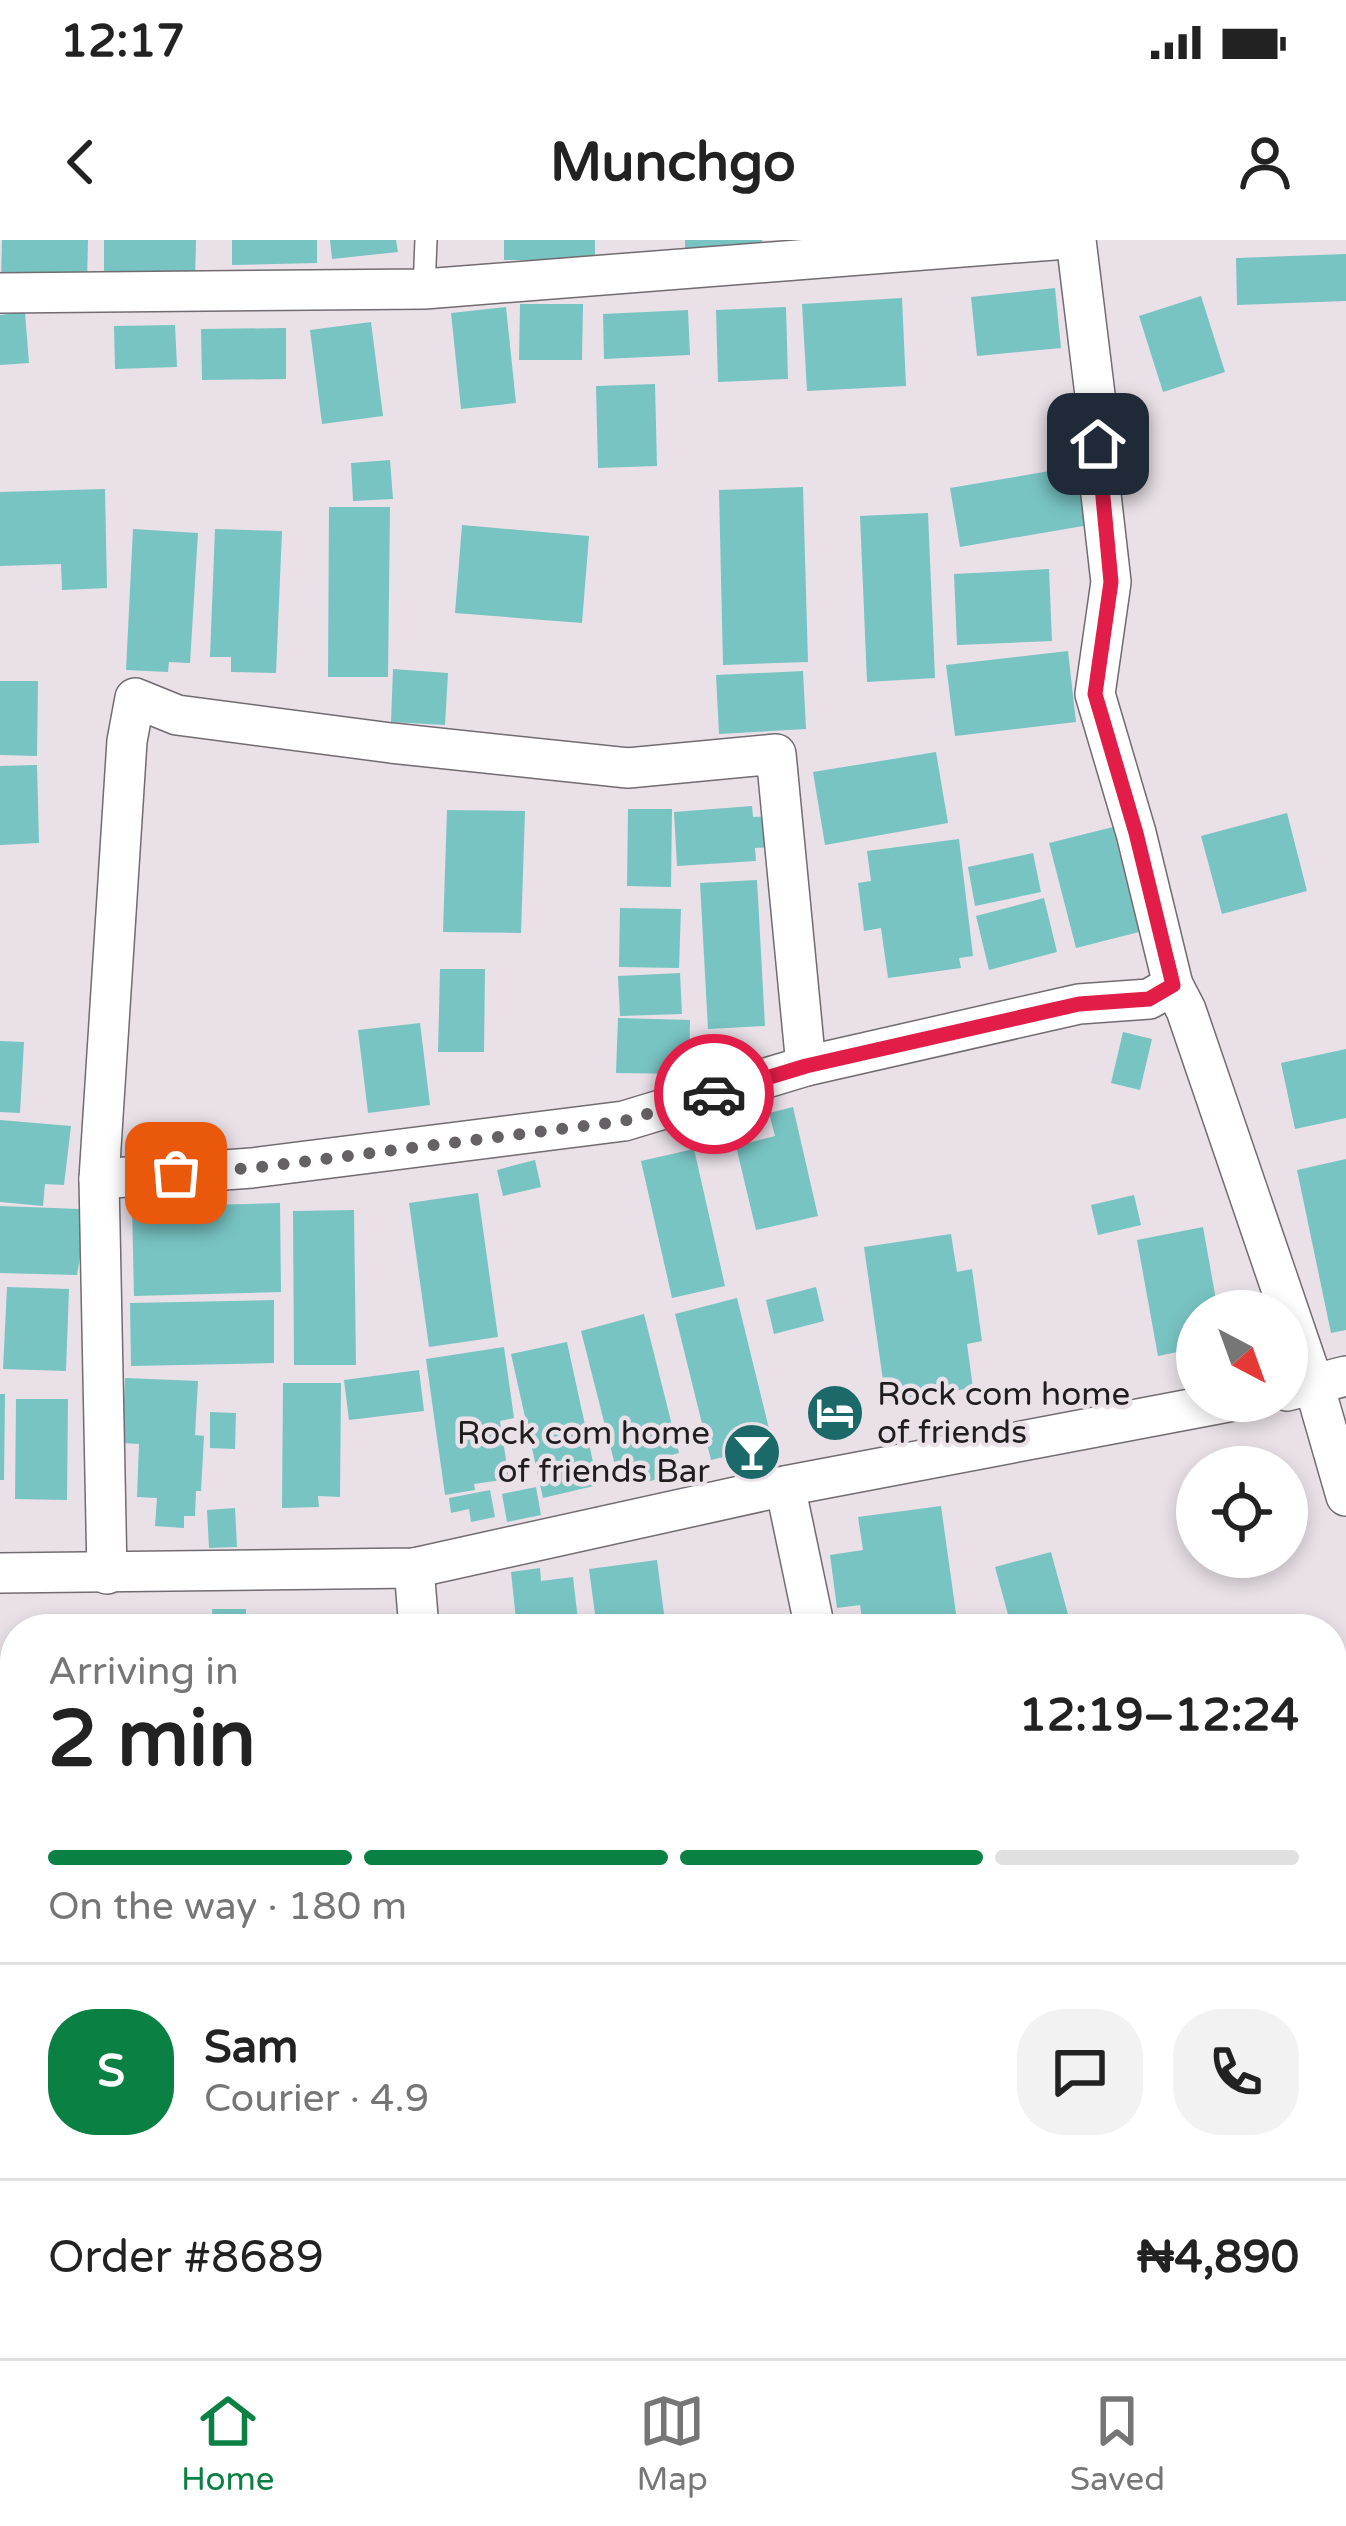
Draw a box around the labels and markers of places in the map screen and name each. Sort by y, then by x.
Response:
pin [1047,393,1149,495]
pin [125,1122,227,1224]
place label: Rock com home of friends [877,1375,1130,1452]
hotel icon: Rock com home of friends [804,1382,866,1444]
place label: Rock com home of friends Bar [457,1414,710,1491]
bar icon: Rock com home of friends Bar [721,1421,783,1483]

